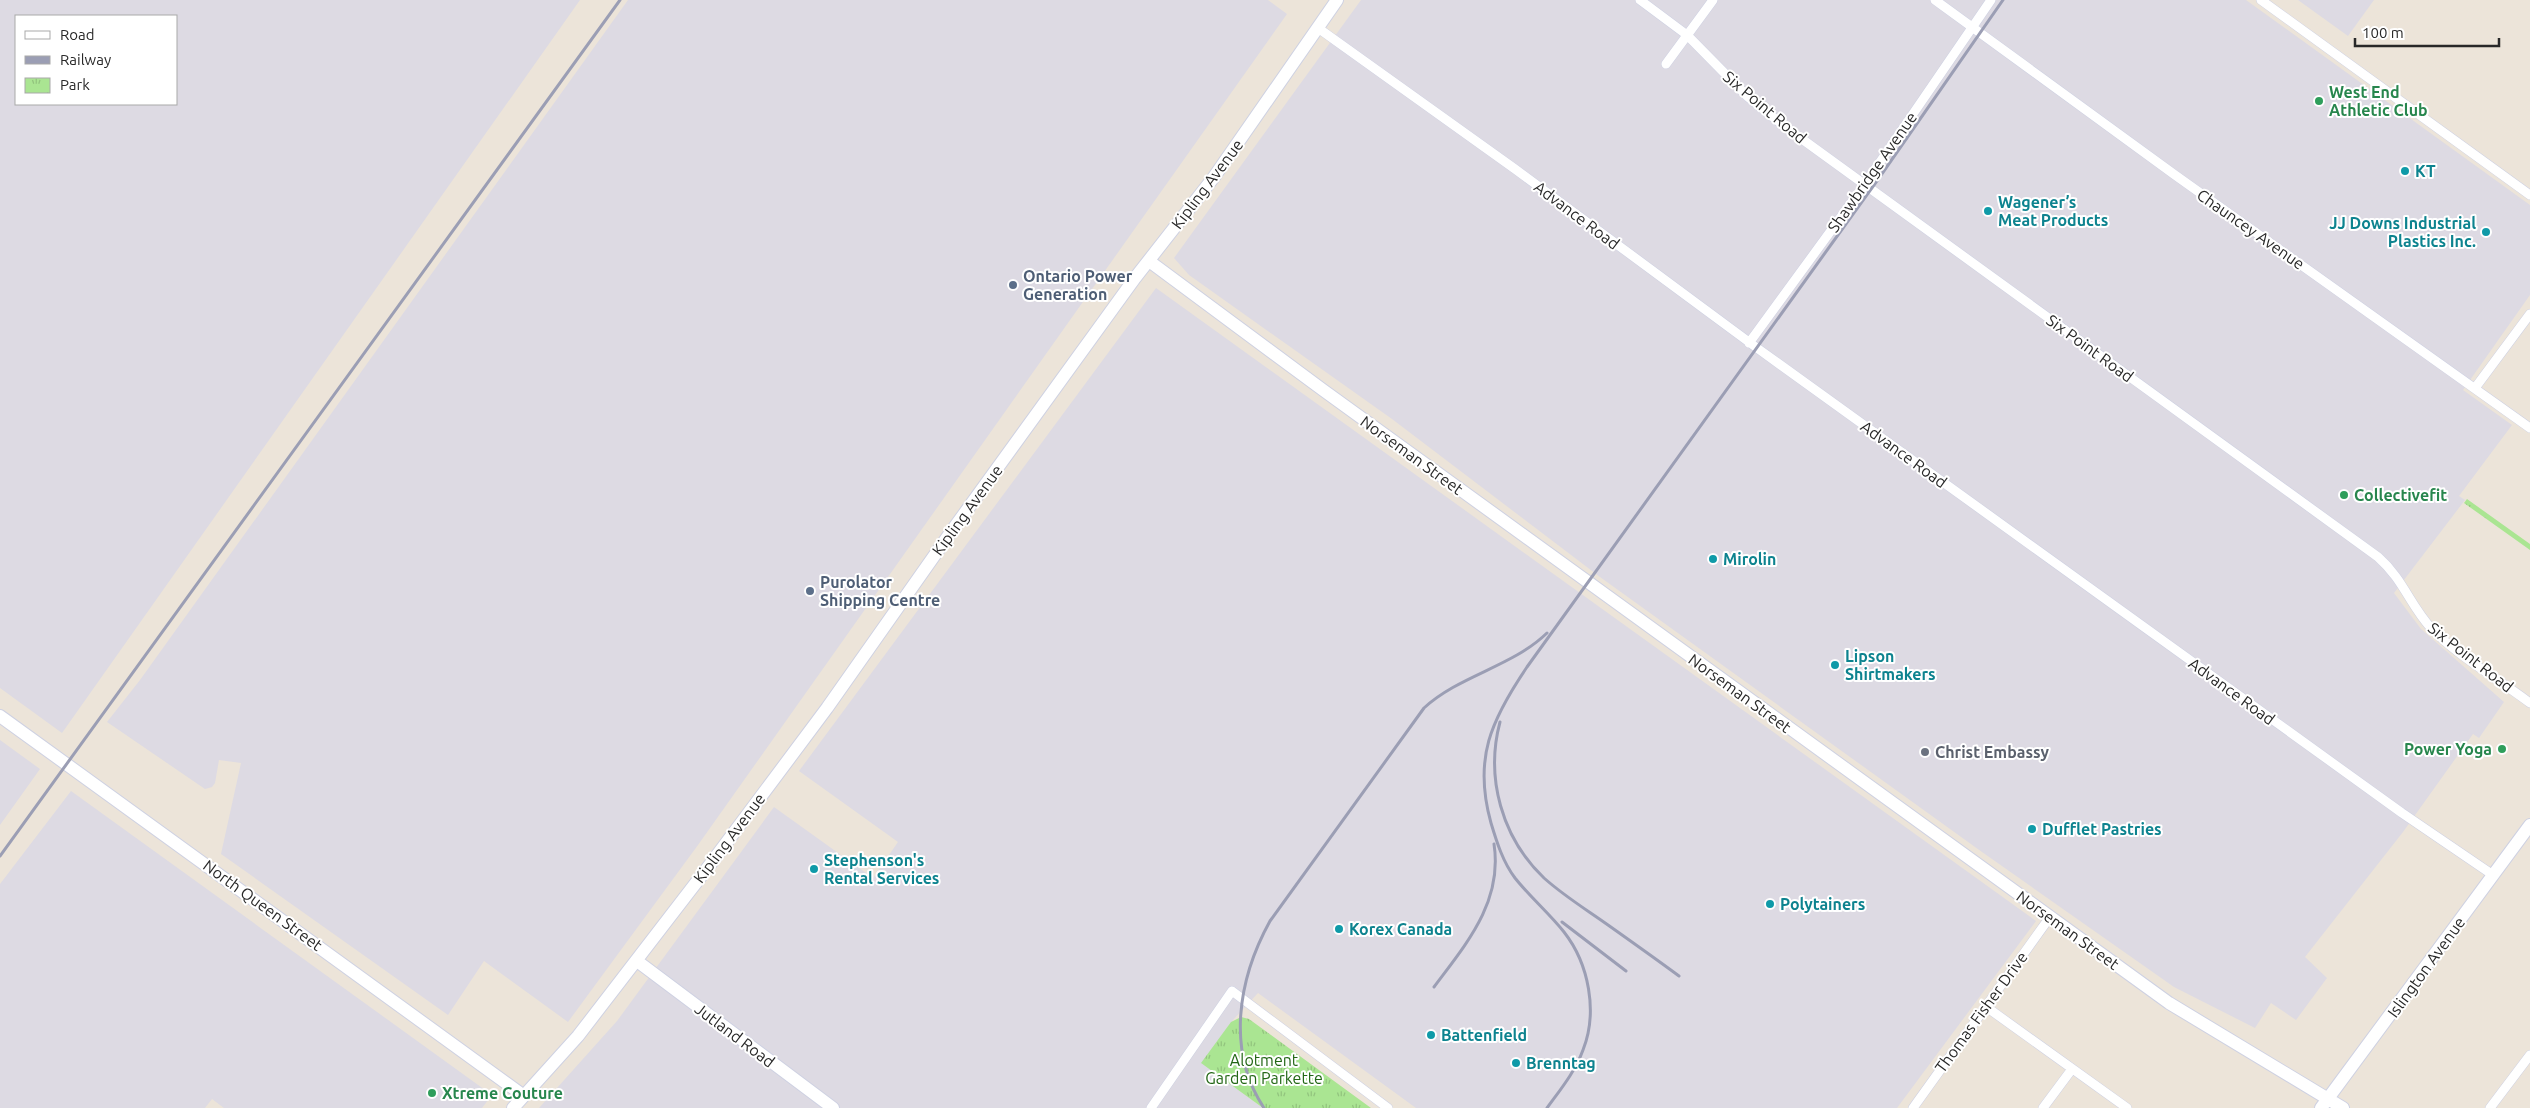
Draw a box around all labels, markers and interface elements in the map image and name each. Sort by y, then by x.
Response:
legend [15,15,178,105]
scale bar [2355,15,2499,47]
text: 100 m [2362,24,2404,41]
text: Road [60,26,95,43]
text: Railway [60,51,111,68]
street label: Six Point Road [1720,67,1810,147]
text: Park [60,76,90,93]
place label: West End Athletic Club [2329,83,2428,119]
marker: West End Athletic Club [2313,95,2325,107]
street label: Shawbridge Avenue [1824,109,1920,235]
street label: Kipling Avenue [1168,136,1246,232]
place label: KT [2415,162,2436,180]
marker: KT [2399,165,2411,177]
street label: Advance Road [1531,177,1623,253]
street label: Chauncey Avenue [2194,185,2308,273]
place label: Wagener’s Meat Products [1998,193,2108,229]
marker: Wagener’s Meat Products [1982,205,1994,217]
place label: JJ Downs Industrial Plastics Inc. [2329,214,2476,250]
marker: JJ Downs Industrial Plastics Inc. [2480,226,2492,238]
place label: Ontario Power Generation [1023,267,1133,303]
marker: Ontario Power Generation [1007,279,1019,291]
street label: Six Point Road [2043,311,2137,385]
street label: Norseman Street [1357,412,1467,499]
street label: Advance Road [1858,417,1950,491]
street label: Kipling Avenue [928,461,1006,559]
place label: Collectivefit [2354,486,2447,504]
marker: Collectivefit [2338,489,2350,501]
place label: Mirolin [1723,550,1776,568]
marker: Mirolin [1707,553,1719,565]
place label: Purolator Shipping Centre [820,573,940,609]
marker: Purolator Shipping Centre [804,585,816,597]
street label: Six Point Road [2425,618,2517,696]
place label: Lipson Shirtmakers [1845,647,1936,683]
street label: Norseman Street [1685,650,1795,737]
street label: Advance Road [2186,654,2278,728]
marker: Lipson Shirtmakers [1829,659,1841,671]
place label: Power Yoga [2404,740,2492,758]
place label: Christ Embassy [1935,743,2050,761]
marker: Power Yoga [2496,743,2508,755]
marker: Christ Embassy [1919,746,1931,758]
street label: Kipling Avenue [690,790,768,886]
place label: Dufflet Pastries [2042,820,2162,838]
marker: Dufflet Pastries [2026,823,2038,835]
place label: Stephenson's Rental Services [824,851,939,887]
street label: North Queen Street [200,856,327,955]
marker: Stephenson's Rental Services [808,863,820,875]
street label: Norseman Street [2013,887,2123,974]
place label: Polytainers [1780,895,1865,913]
marker: Polytainers [1764,898,1776,910]
street label: Islington Avenue [2384,913,2468,1021]
place label: Korex Canada [1349,920,1452,938]
marker: Korex Canada [1333,923,1345,935]
street label: Thomas Fisher Drive [1931,948,2031,1076]
street label: Jutland Road [692,999,778,1071]
place label: Battenfield [1441,1026,1527,1044]
marker: Battenfield [1425,1029,1437,1041]
park label: Alotment Garden Parkette [1205,1051,1323,1087]
place label: Brenntag [1526,1054,1596,1072]
marker: Brenntag [1510,1057,1522,1069]
place label: Xtreme Couture [442,1084,563,1102]
marker: Xtreme Couture [426,1087,438,1099]

